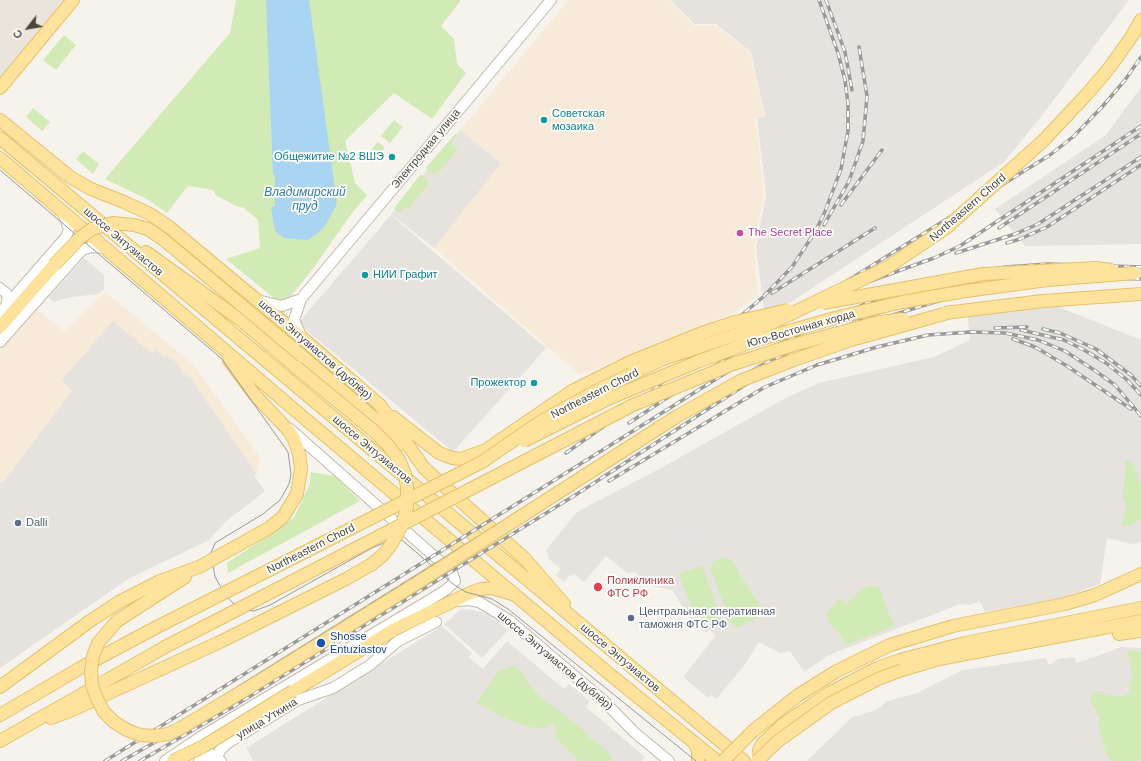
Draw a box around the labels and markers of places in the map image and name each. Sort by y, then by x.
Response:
place label: Советская мозаика [552,107,605,133]
marker: Советская мозаика [539,115,549,125]
place label: Общежитие №2 ВШЭ [274,150,384,164]
marker: Общежитие №2 ВШЭ [387,152,397,162]
place label: The Secret Place [748,226,832,240]
marker: The Secret Place [735,228,745,238]
place label: НИИ Графит [373,268,438,282]
marker: НИИ Графит [360,270,370,280]
place label: Прожектор [470,376,526,390]
marker: Прожектор [529,378,539,388]
place label: Dalli [26,516,47,530]
marker: Dalli [13,518,23,528]
place label: Поликлиника ФТС РФ [607,574,674,600]
marker: Поликлиника ФТС РФ [592,581,604,593]
place label: Центральная оперативная таможня ФТС РФ [639,605,775,631]
marker: Центральная оперативная таможня ФТС РФ [626,613,636,623]
place label: Shosse Entuziastov [330,630,387,656]
marker: Shosse Entuziastov [315,637,327,649]

